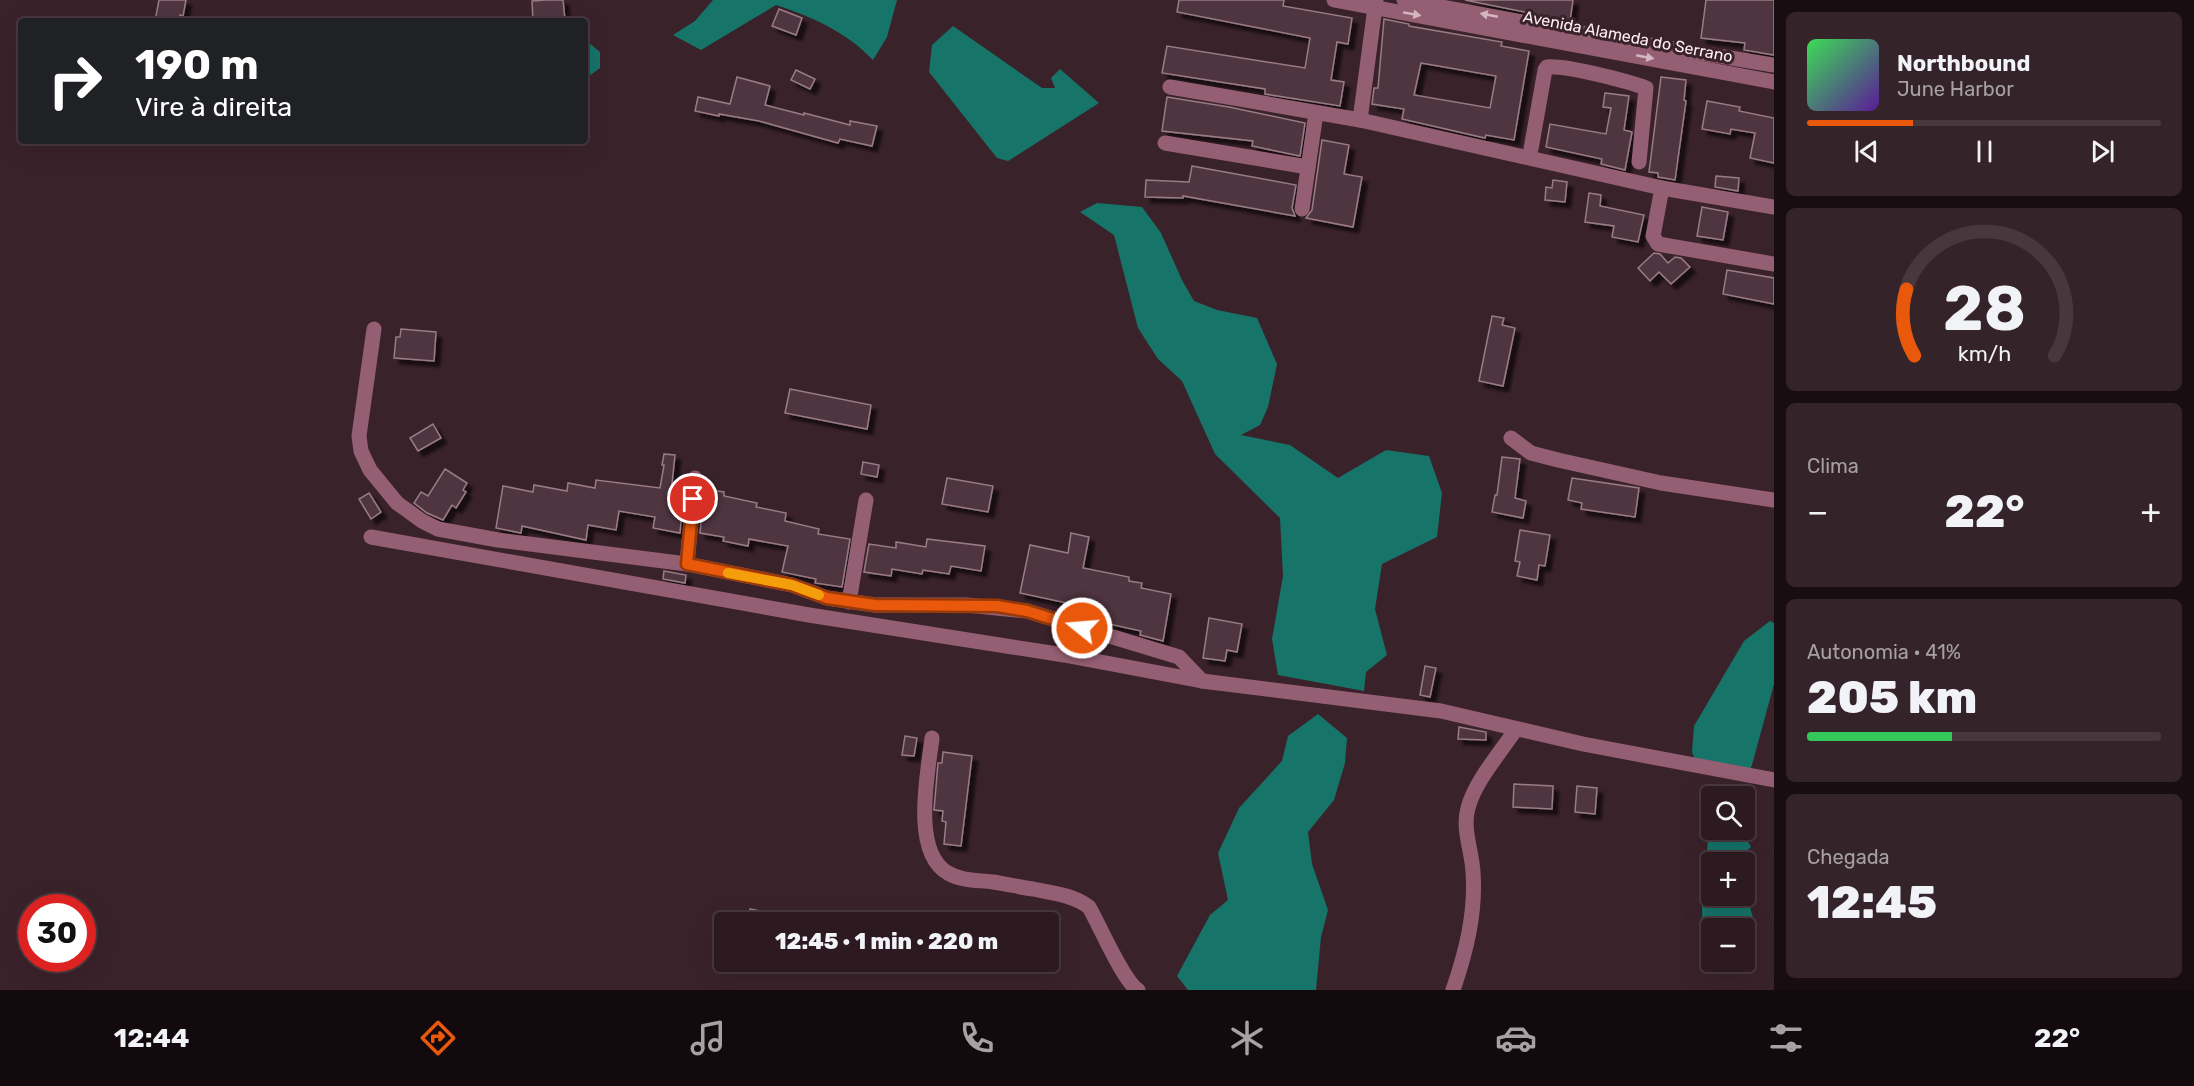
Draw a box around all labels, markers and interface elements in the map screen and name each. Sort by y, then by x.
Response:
street label: Avenida Alameda do Serrano [1521,7,1734,66]
one-way arrow [1403,10,1422,19]
one-way arrow [1479,10,1498,19]
text: 190 m [135,40,259,90]
icon: right [36,42,114,120]
text: Northbound [1897,50,2030,77]
one-way arrow [1636,53,1655,62]
text: June Harbor [1897,77,2014,101]
text: Vire à direita [135,91,292,123]
icon: previous [1850,135,1883,168]
icon: pause [1968,135,2001,168]
icon: next [2086,135,2119,168]
text: 28 [1943,273,2025,347]
text: km/h [1957,342,2011,367]
text: Clima [1807,454,1859,478]
pin [667,473,718,524]
icon: arrive [676,482,709,515]
text: 22° [1945,485,2024,538]
text: − [1807,492,1828,531]
text: + [2140,492,2161,531]
position arrow [1050,596,1114,660]
text: Autonomia · 41% [1807,640,1961,664]
text: 205 km [1807,671,1977,724]
map controls [1701,786,1755,972]
button: search [1701,786,1755,840]
text: Chegada [1807,845,1890,869]
button: + [1701,852,1755,906]
text: 12:45 [1807,876,1937,929]
speed limit sign: 30 [18,894,96,972]
button: − [1701,918,1755,972]
text: 12:45 · 1 min · 220 m [775,928,998,955]
icon: directions [417,1017,459,1059]
icon: music [687,1017,729,1059]
icon: phone [956,1017,998,1059]
icon: climate [1226,1017,1268,1059]
icon: car [1495,1017,1537,1059]
icon: filters [1765,1017,1807,1059]
text: 12:44 [114,1022,190,1054]
text: 22° [2034,1022,2080,1054]

